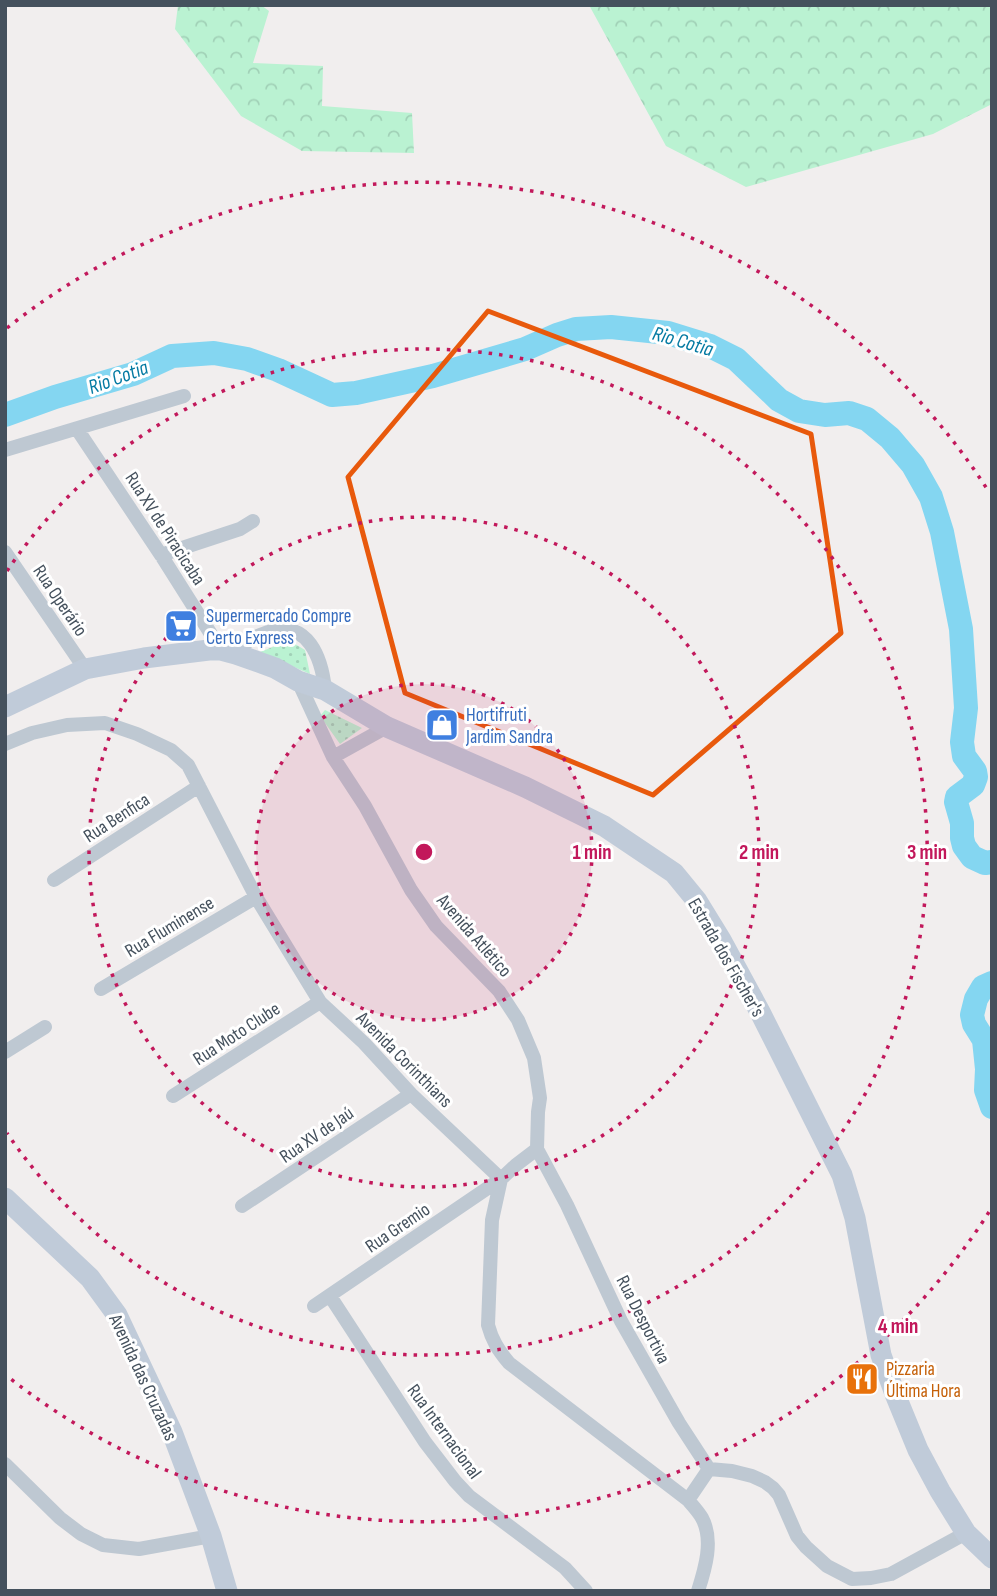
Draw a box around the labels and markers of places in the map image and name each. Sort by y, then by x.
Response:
place label: Supermercado Compre Certo Express [206,605,351,650]
supermarket icon: Supermercado Compre Certo Express [162,607,200,645]
place label: Hortifruti Jardim Sandra [465,704,553,749]
shop icon: Hortifruti Jardim Sandra [423,706,461,744]
centre of rings [412,840,436,864]
place label: Pizzaria Última Hora [886,1358,961,1403]
restaurant icon: Pizzaria Última Hora [843,1360,881,1398]

